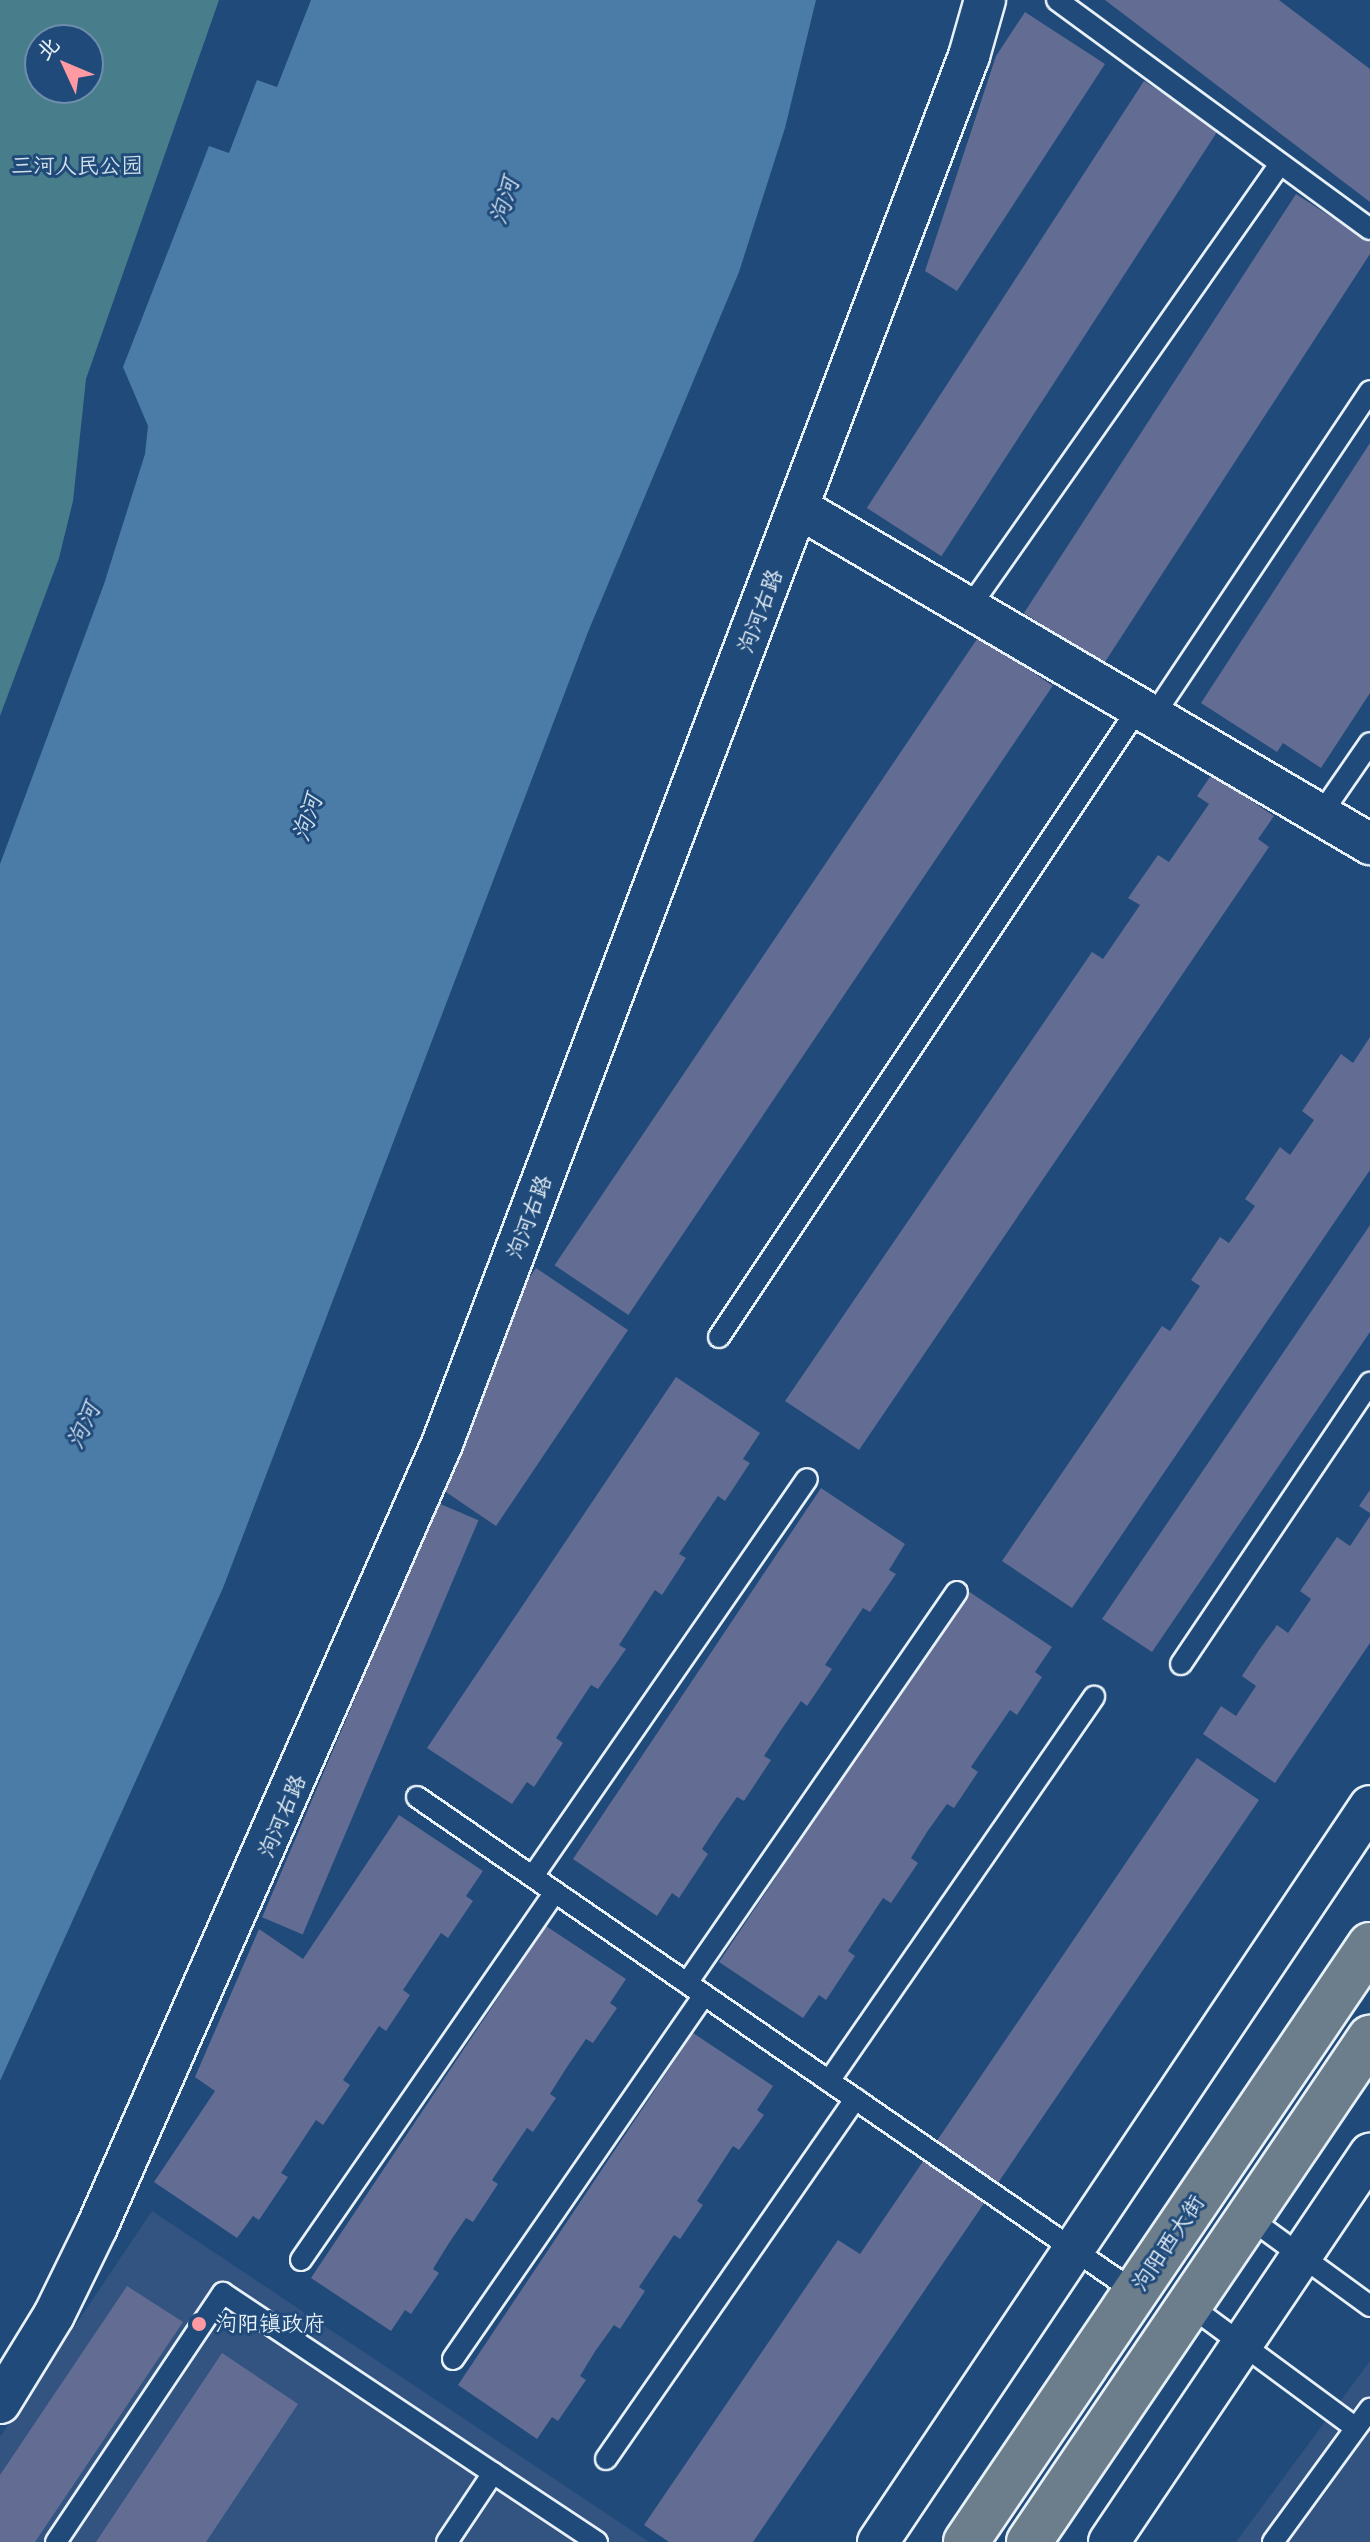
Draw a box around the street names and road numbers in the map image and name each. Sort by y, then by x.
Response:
street label: 泃河右路 [732,565,788,657]
street label: 泃河右路 [501,1171,557,1263]
street label: 泃河右路 [253,1770,311,1862]
street label: 泃阳西大街 [1126,2190,1210,2296]

